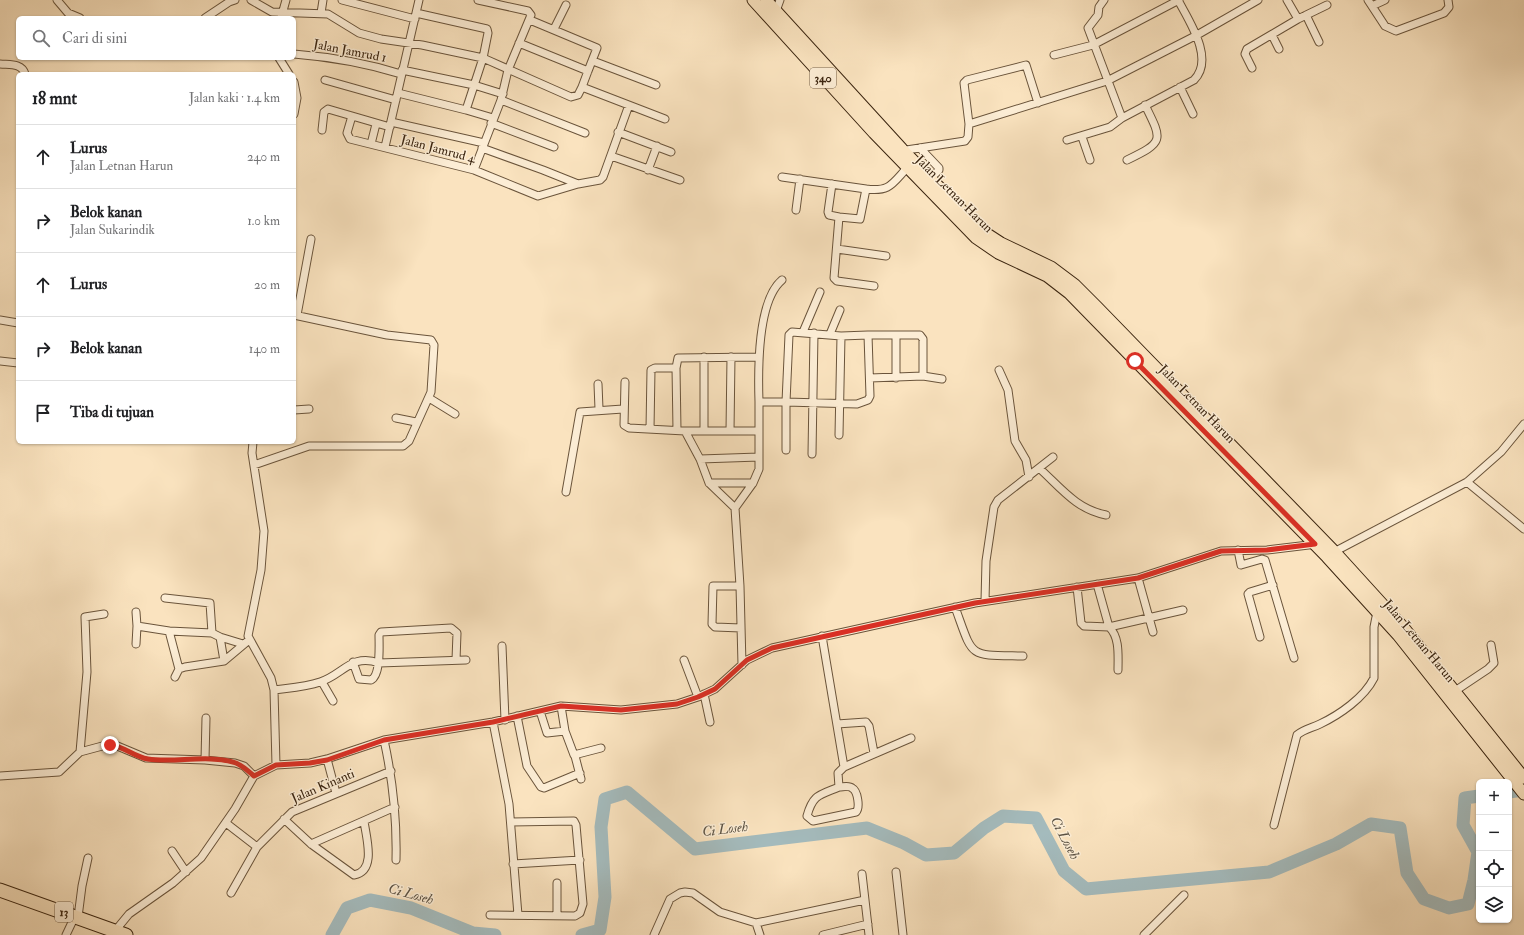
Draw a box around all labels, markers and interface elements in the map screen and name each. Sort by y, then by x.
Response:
search box [16,16,296,60]
icon: search [30,27,52,49]
text: Cari di sini [62,29,127,48]
street label: Jalan Jamrud 1 [311,36,388,66]
road number: 340 [810,68,836,88]
text: 18 mnt [32,88,77,109]
text: Jalan kaki · 1.4 km [189,90,280,106]
street label: Jalan Jamrud 4 [398,131,478,167]
text: Lurus [70,139,107,158]
icon: ahead [32,146,54,168]
text: 240 m [247,149,280,165]
street label: Jalan Letnan Harun [911,151,996,236]
text: Jalan Letnan Harun [70,158,173,174]
text: Belok kanan [70,203,142,222]
icon: right [32,210,54,232]
text: 1.0 km [247,213,280,229]
text: Jalan Sukarindik [70,222,155,238]
icon: ahead [32,274,54,296]
text: Lurus [70,275,107,294]
text: 20 m [254,277,280,293]
icon: right [32,338,54,360]
text: Belok kanan [70,339,142,358]
text: 140 m [249,341,280,357]
route start [1126,352,1144,370]
street label: Jalan Letnan Harun [1155,361,1239,447]
icon: arrive [32,402,54,424]
text: Tiba di tujuan [70,403,154,422]
street label: Jalan Letnan Harun [1379,596,1459,686]
route end [101,736,119,754]
street label: Jalan Kinanti [288,765,358,807]
map controls [1476,779,1512,923]
button: + [1476,779,1512,815]
water label: Ci Loseh [1047,814,1083,862]
button: − [1476,815,1512,851]
water label: Ci Loseh [701,818,749,840]
button: locate [1476,851,1512,887]
water label: Ci Loseh [386,880,436,908]
button: layers [1476,887,1512,923]
road number: 13 [55,902,73,922]

